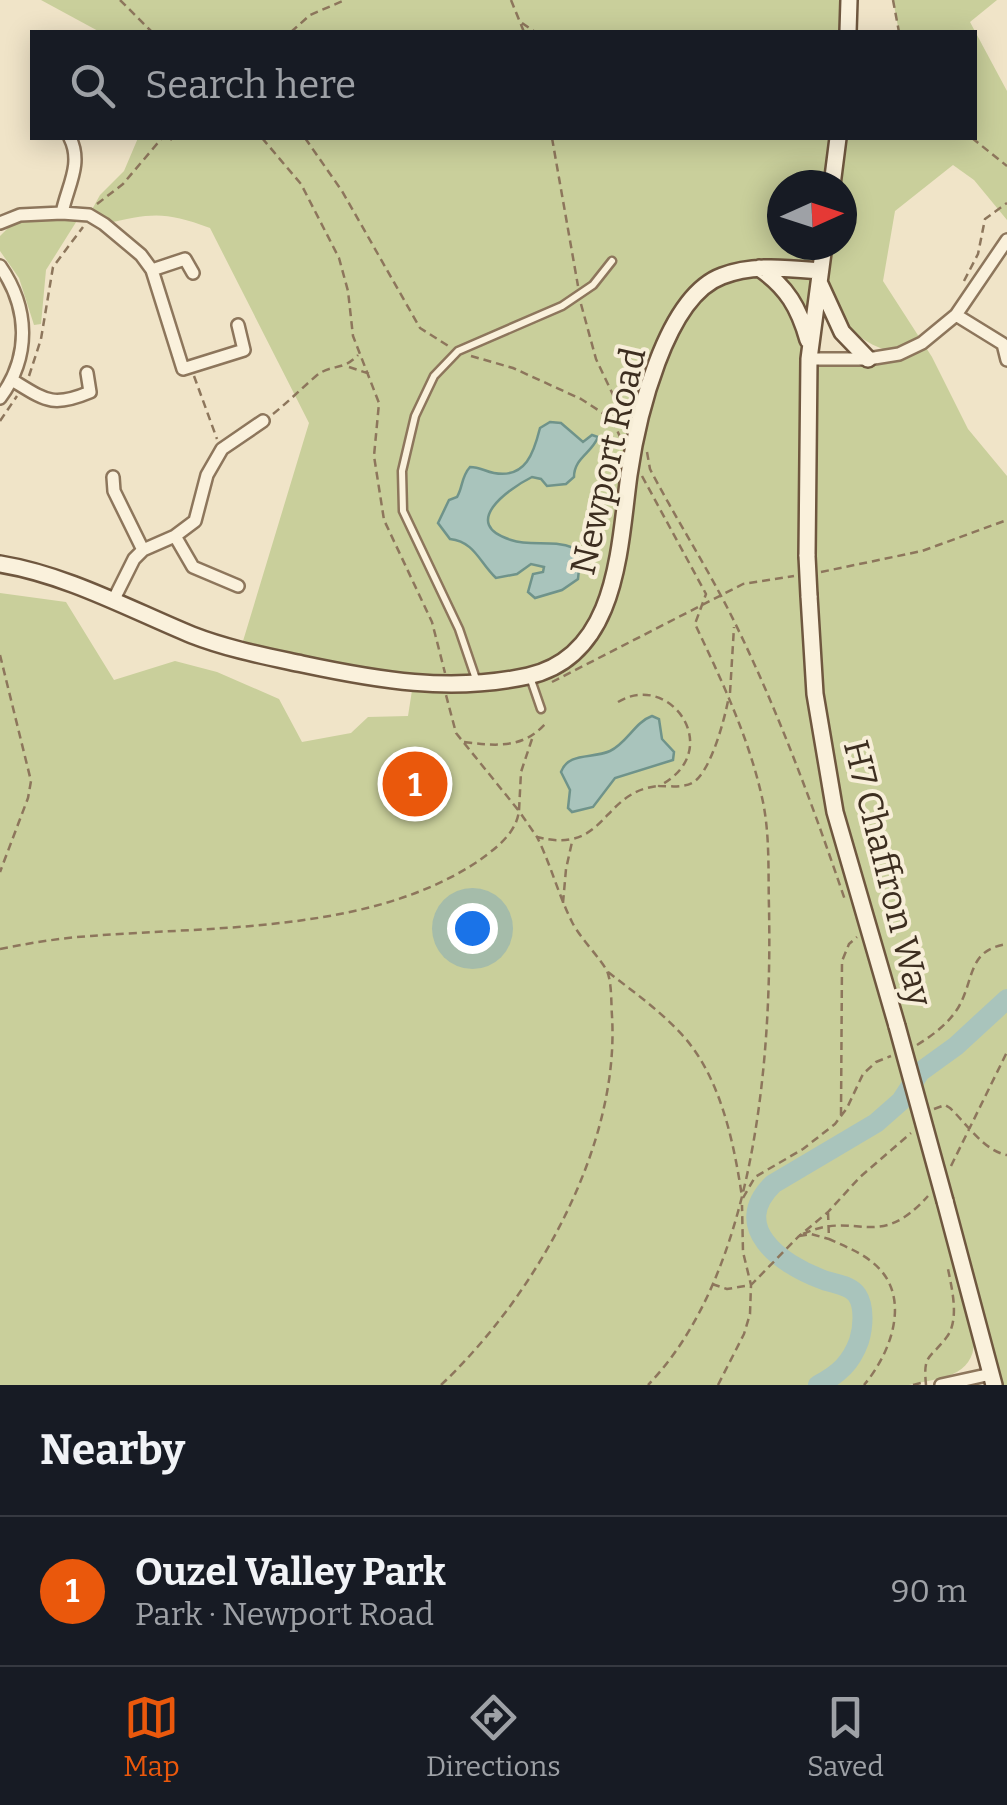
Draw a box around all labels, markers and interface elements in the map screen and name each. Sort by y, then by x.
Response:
search box [30,30,977,140]
icon: search [65,58,120,113]
text: Search here [145,62,356,108]
north arrow [767,170,857,260]
street label: Newport Road [561,343,655,579]
street label: H7 Chaffron Way [835,736,941,1011]
pin: 1 [382,746,448,822]
your location [447,903,498,954]
text: Nearby [40,1425,185,1475]
text: Ouzel Valley Park [135,1549,446,1595]
text: 1 [66,1572,79,1610]
text: 90 m [891,1572,967,1610]
text: Park · Newport Road [135,1595,434,1633]
tab: Map [123,1690,180,1783]
tab: Directions [426,1690,561,1783]
tab: Saved [807,1690,884,1783]

